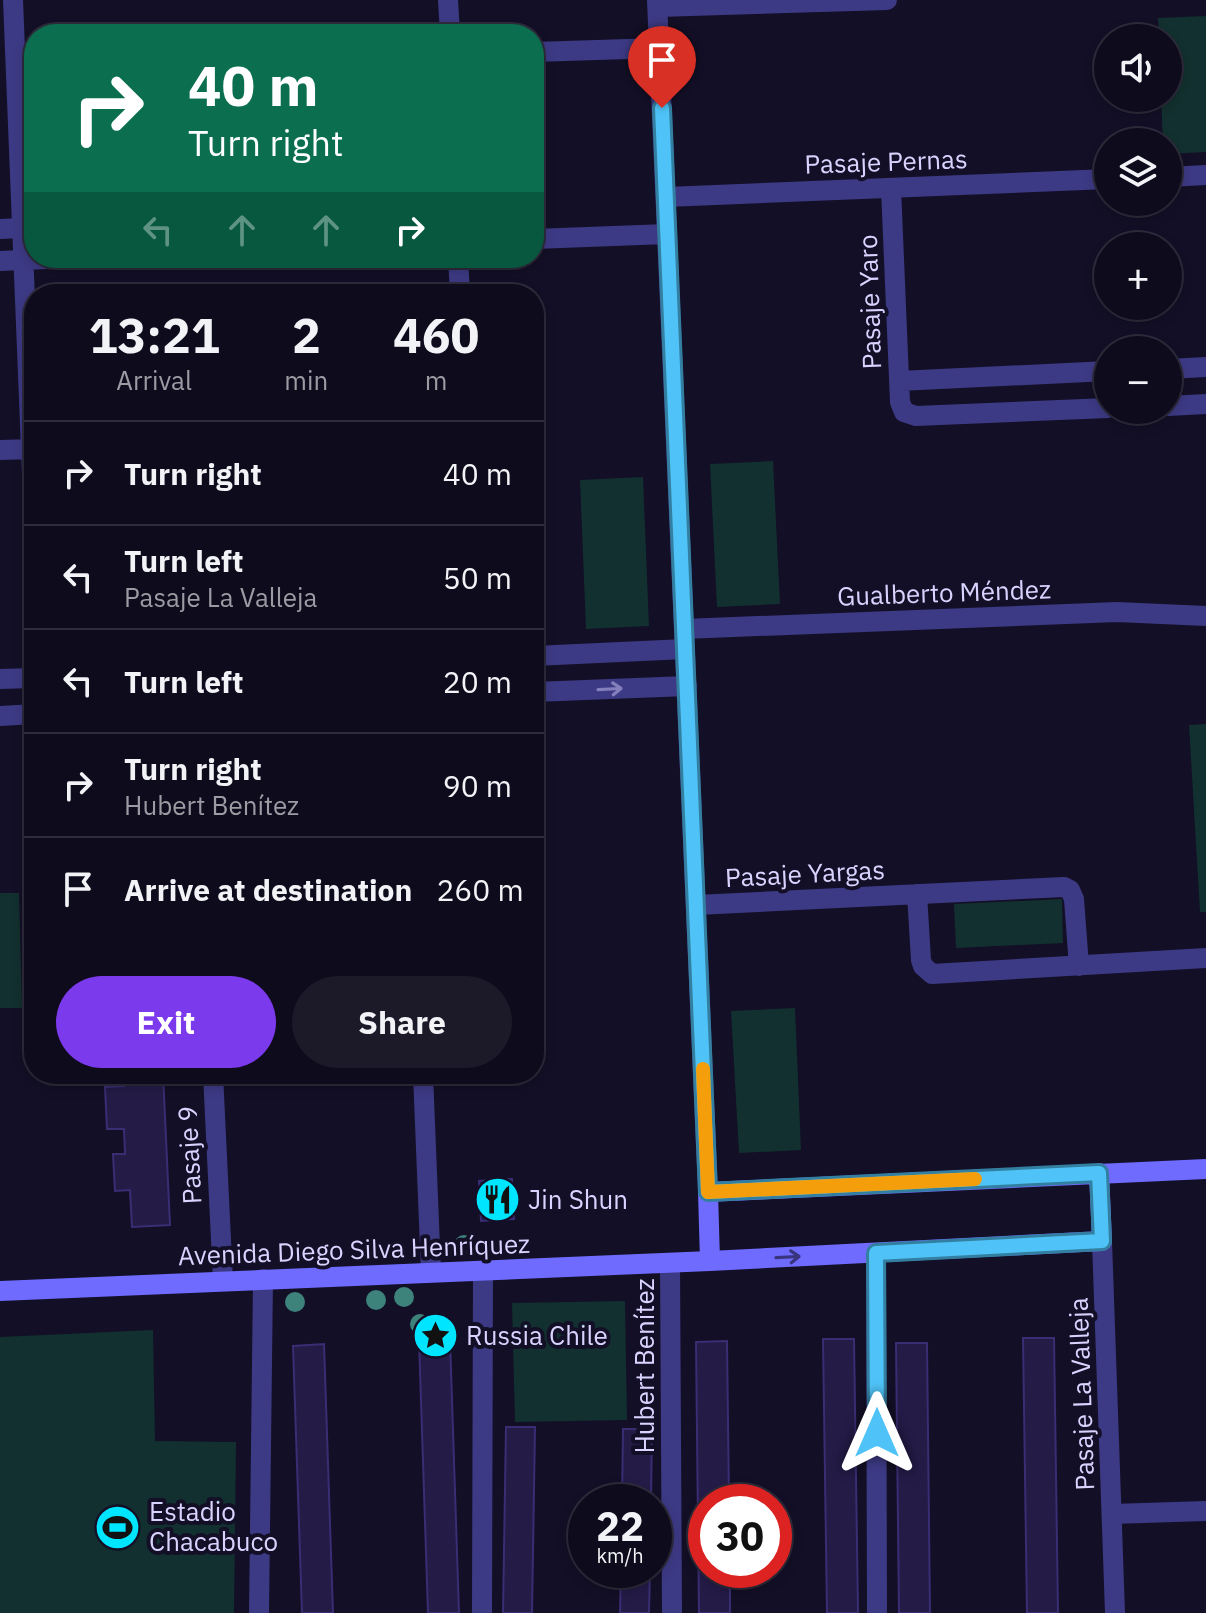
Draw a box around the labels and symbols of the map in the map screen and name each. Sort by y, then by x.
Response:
pin [628,26,696,108]
street label: Pasaje Pernas [804,141,968,181]
street label: Pasaje Yaro [850,234,888,370]
street label: Gualberto Méndez [836,571,1051,613]
one-way arrow [596,681,623,696]
street label: Pasaje Yargas [724,852,886,894]
street label: Pasaje 9 [169,1105,209,1205]
restaurant icon: Jin Shun [473,1176,521,1224]
place label: Jin Shun [528,1182,628,1216]
street label: Avenida Diego Silva Henríquez [177,1226,531,1272]
one-way arrow [774,1249,801,1264]
street label: Hubert Benítez [627,1278,661,1454]
street label: Pasaje La Valleja [1061,1297,1101,1491]
place icon: Russia Chile [411,1312,459,1360]
place label: Russia Chile [466,1318,608,1352]
position arrow [835,1391,919,1475]
speed limit sign: 30 [688,1484,792,1588]
place label: Estadio Chacabuco [149,1494,278,1558]
sports icon: Estadio Chacabuco [94,1503,142,1551]

